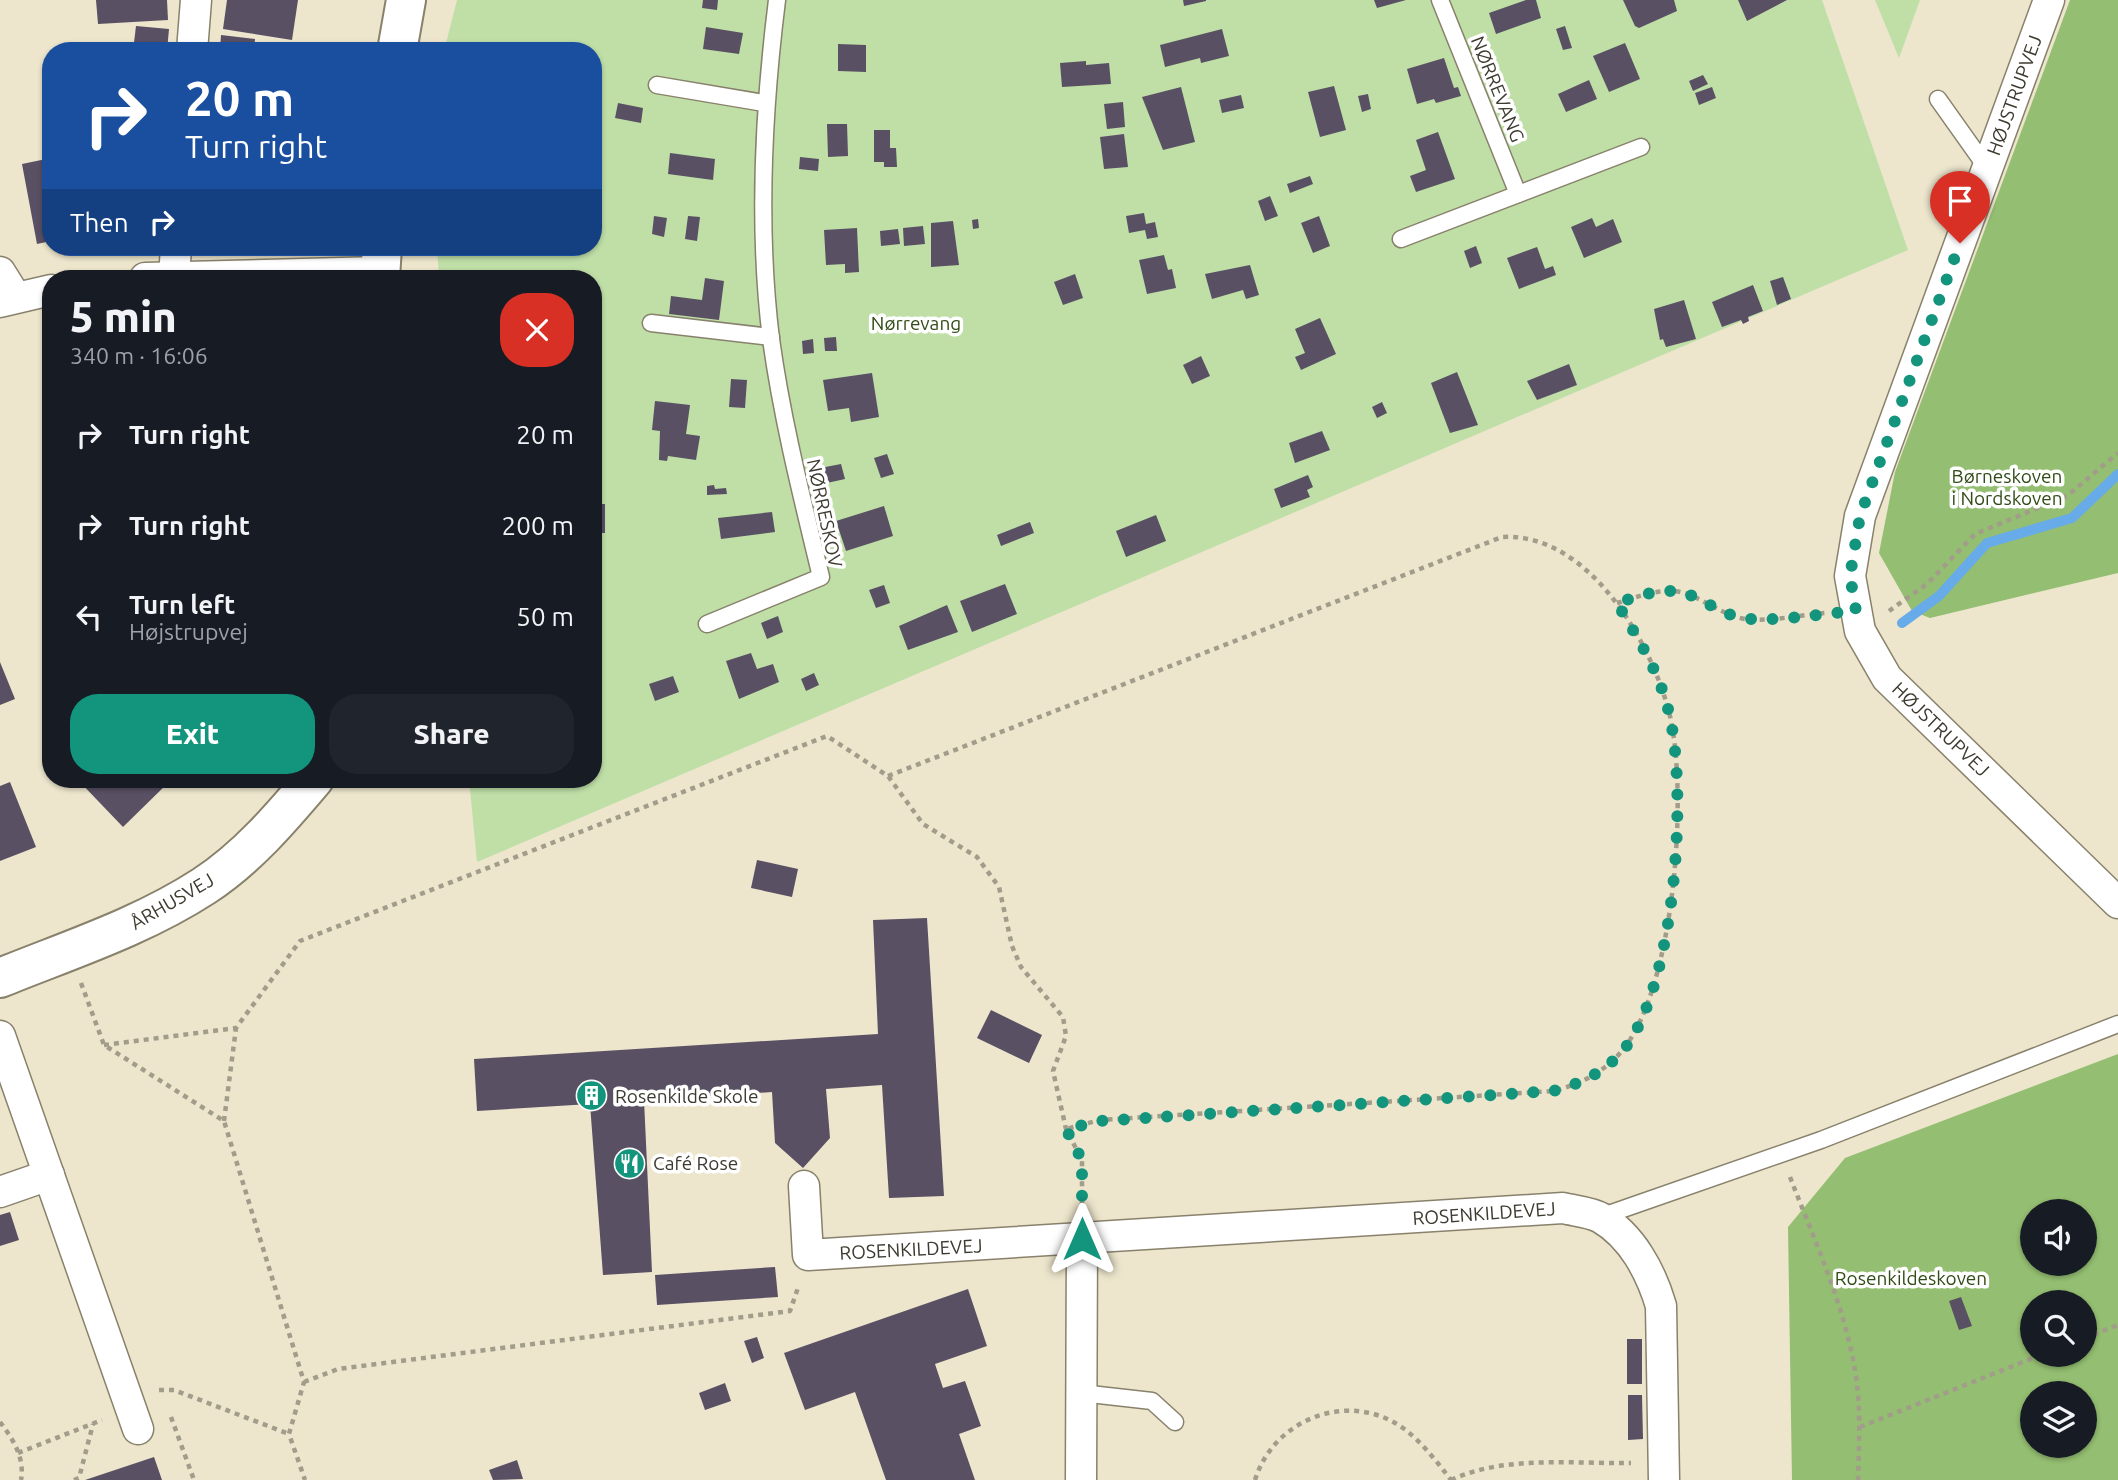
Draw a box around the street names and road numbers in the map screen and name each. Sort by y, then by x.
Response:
street label: HØJSTRUPVEJ [1982,32,2046,158]
street label: NØRREVANG [1467,33,1529,145]
street label: NØRRESKOV [803,457,847,569]
street label: HØJSTRUPVEJ [1888,677,1994,781]
street label: ÅRHUSVEJ [126,868,218,934]
street label: ROSENKILDEVEJ [1412,1197,1556,1229]
street label: ROSENKILDEVEJ [839,1234,983,1264]

